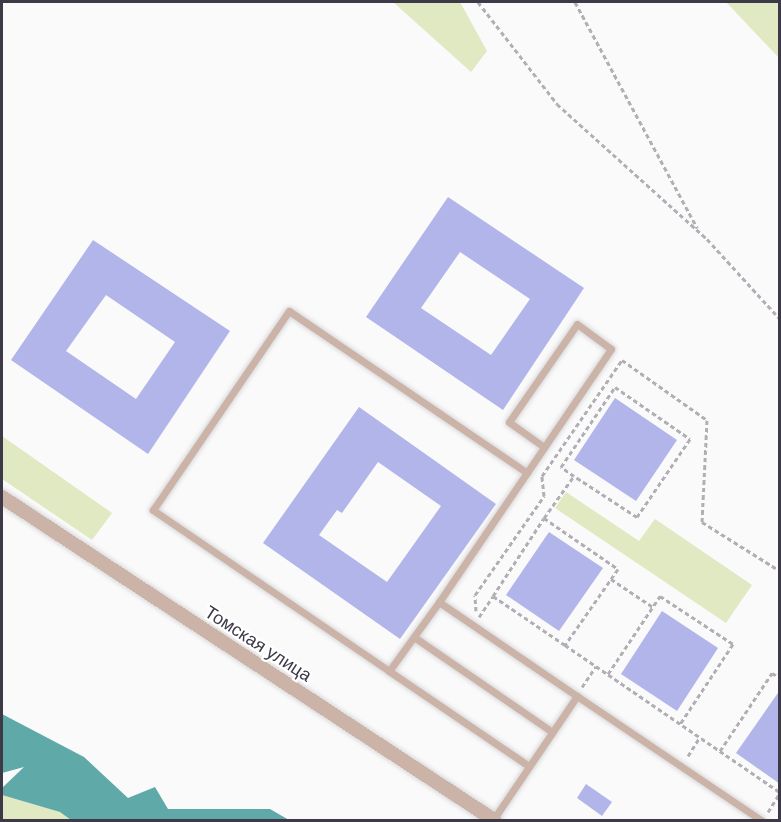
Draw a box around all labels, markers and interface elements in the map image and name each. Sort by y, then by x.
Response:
street label: Томская улица [200,601,316,687]

